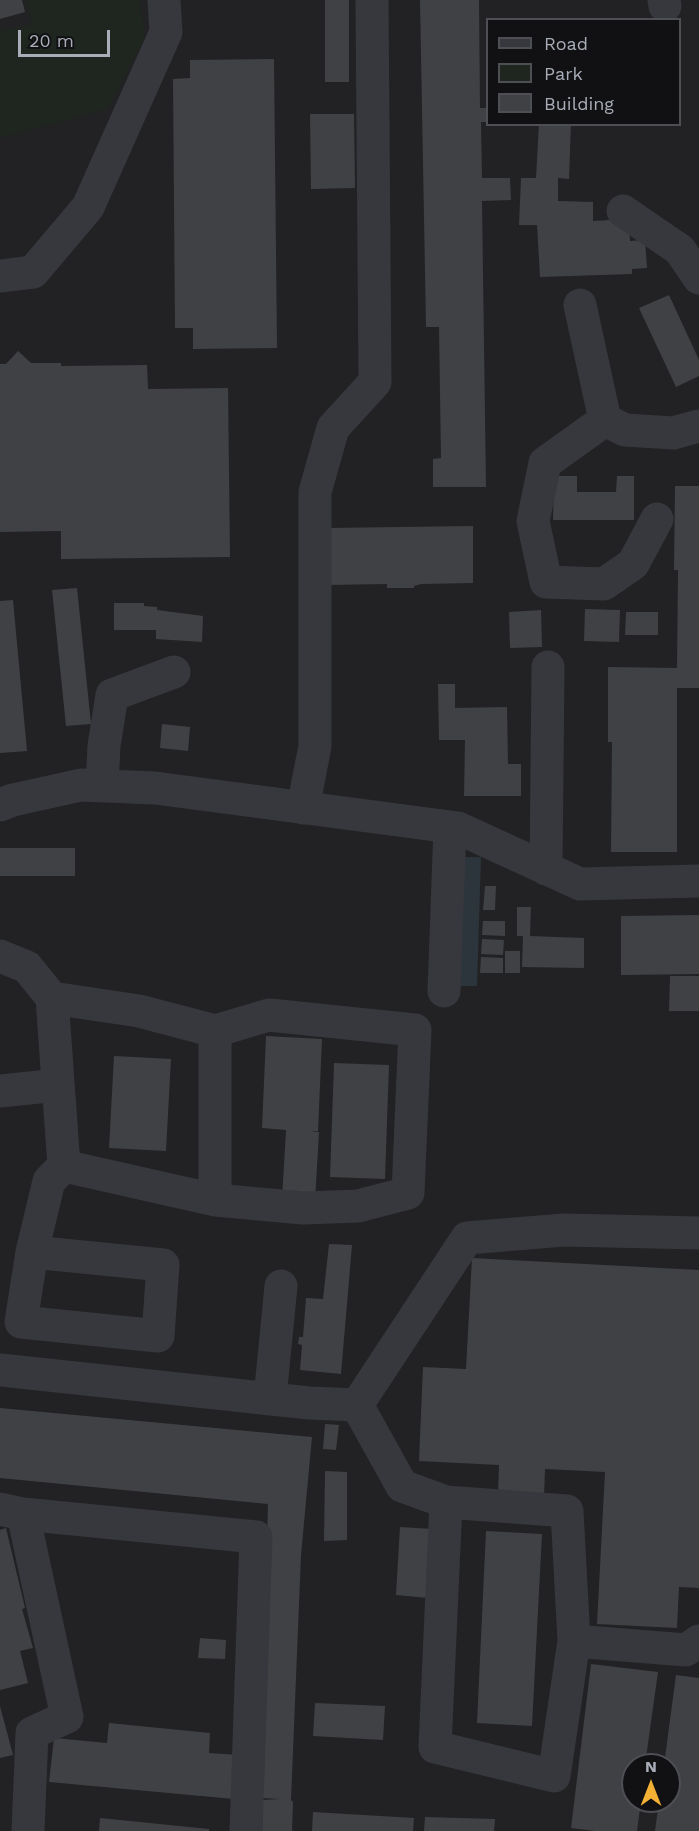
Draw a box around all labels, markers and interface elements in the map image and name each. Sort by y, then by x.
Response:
scale bar [21,18,112,56]
legend [486,18,681,126]
text: 20 m [29,30,74,51]
text: Road [544,33,588,54]
text: Park [544,63,583,84]
text: Building [544,93,614,114]
north arrow [621,1753,681,1813]
text: N [645,1757,657,1776]

